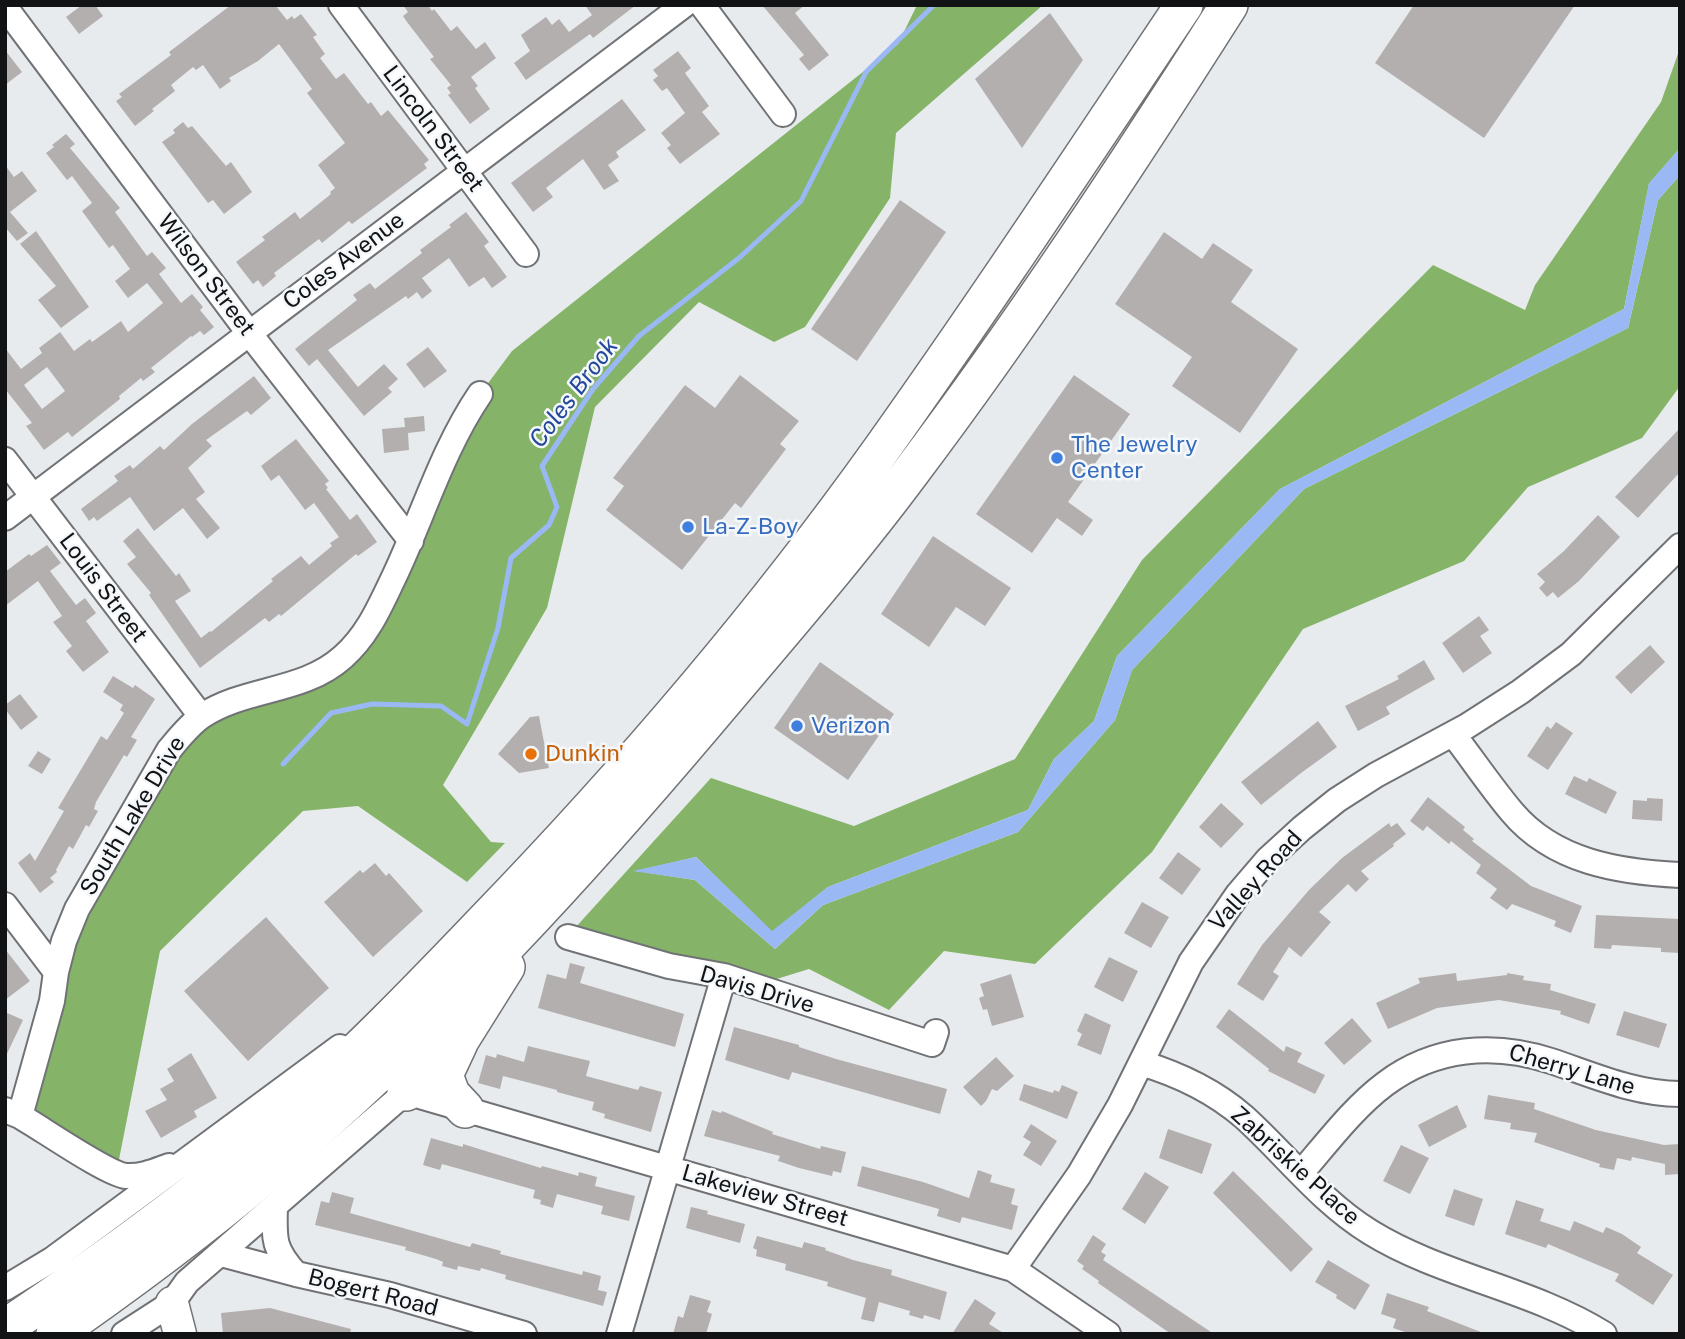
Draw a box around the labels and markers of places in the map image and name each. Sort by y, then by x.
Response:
place label: The Jewelry Center [1071,431,1198,485]
marker: The Jewelry Center [1049,450,1065,466]
place label: La-Z-Boy [702,513,798,541]
marker: La-Z-Boy [680,519,696,535]
place label: Verizon [811,712,890,740]
marker: Verizon [789,718,805,734]
place label: Dunkin' [545,740,624,768]
marker: Dunkin' [523,746,539,762]

